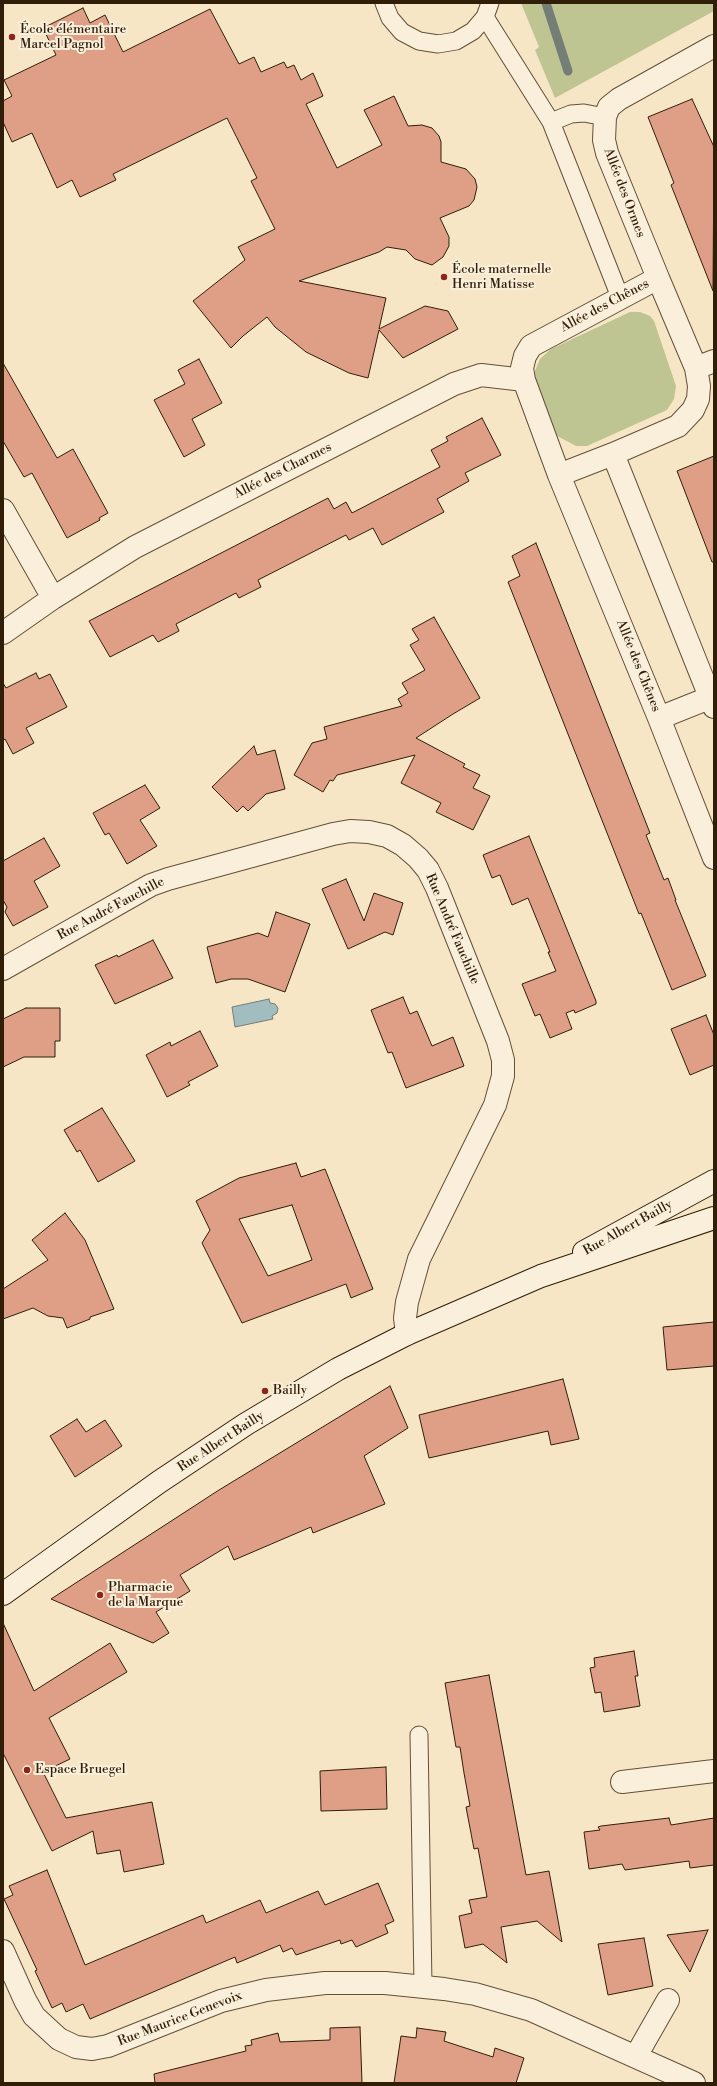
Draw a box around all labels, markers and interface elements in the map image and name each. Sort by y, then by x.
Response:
place label: École élémentaire Marcel Pagnol [20,22,126,53]
marker: École élémentaire Marcel Pagnol [7,32,17,42]
street label: Allée des Ormes [600,146,648,240]
place label: École maternelle Henri Matisse [452,262,551,293]
marker: École maternelle Henri Matisse [439,272,449,282]
street label: Allée des Chênes [558,276,652,336]
street label: Allée des Charmes [232,440,334,502]
street label: Allée des Chênes [612,618,664,714]
street label: Rue André Fauchille [422,871,482,987]
street label: Rue André Fauchille [55,874,167,944]
street label: Rue Albert Bailly [581,1197,675,1259]
place label: Bailly [273,1383,307,1399]
marker: Bailly [260,1386,270,1396]
street label: Rue Albert Bailly [175,1408,267,1476]
place label: Pharmacie de la Marque [108,1580,183,1611]
marker: Pharmacie de la Marque [95,1590,105,1600]
place label: Espace Bruegel [35,1762,126,1778]
marker: Espace Bruegel [22,1765,32,1775]
street label: Rue Maurice Genevoix [116,1988,244,2050]

